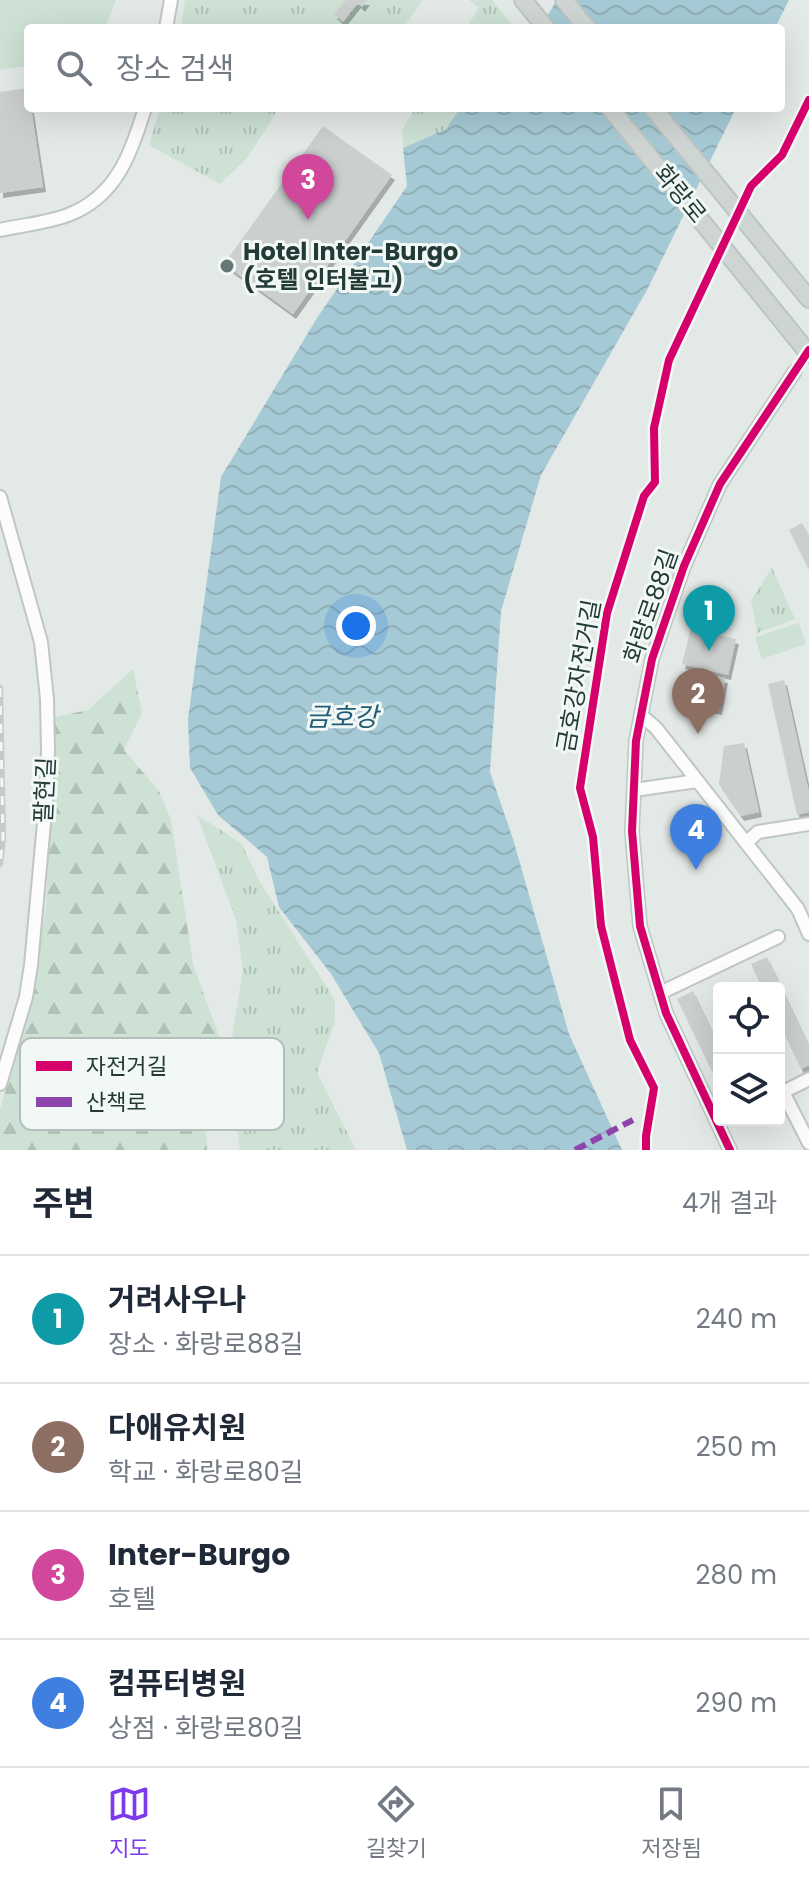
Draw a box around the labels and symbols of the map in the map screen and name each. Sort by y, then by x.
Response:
pin: 3 [282,154,334,220]
street label: 화랑로 [647,158,714,230]
place label: Hotel Inter-Burgo (호텔 인터불고) [243,235,458,296]
marker: Hotel Inter-Burgo (호텔 인터불고) [218,257,236,275]
street label: 화랑로88길 [616,544,685,667]
pin: 1 [683,585,735,651]
street label: 금호강자전거길 [549,597,608,755]
your location [336,606,376,646]
pin: 2 [672,668,724,734]
water label: 금호강 [306,699,381,735]
street label: 팔현길 [26,756,63,824]
pin: 4 [670,804,722,870]
legend [20,1038,284,1130]
text: 자전거길 [86,1051,167,1082]
text: 산책로 [86,1087,147,1118]

